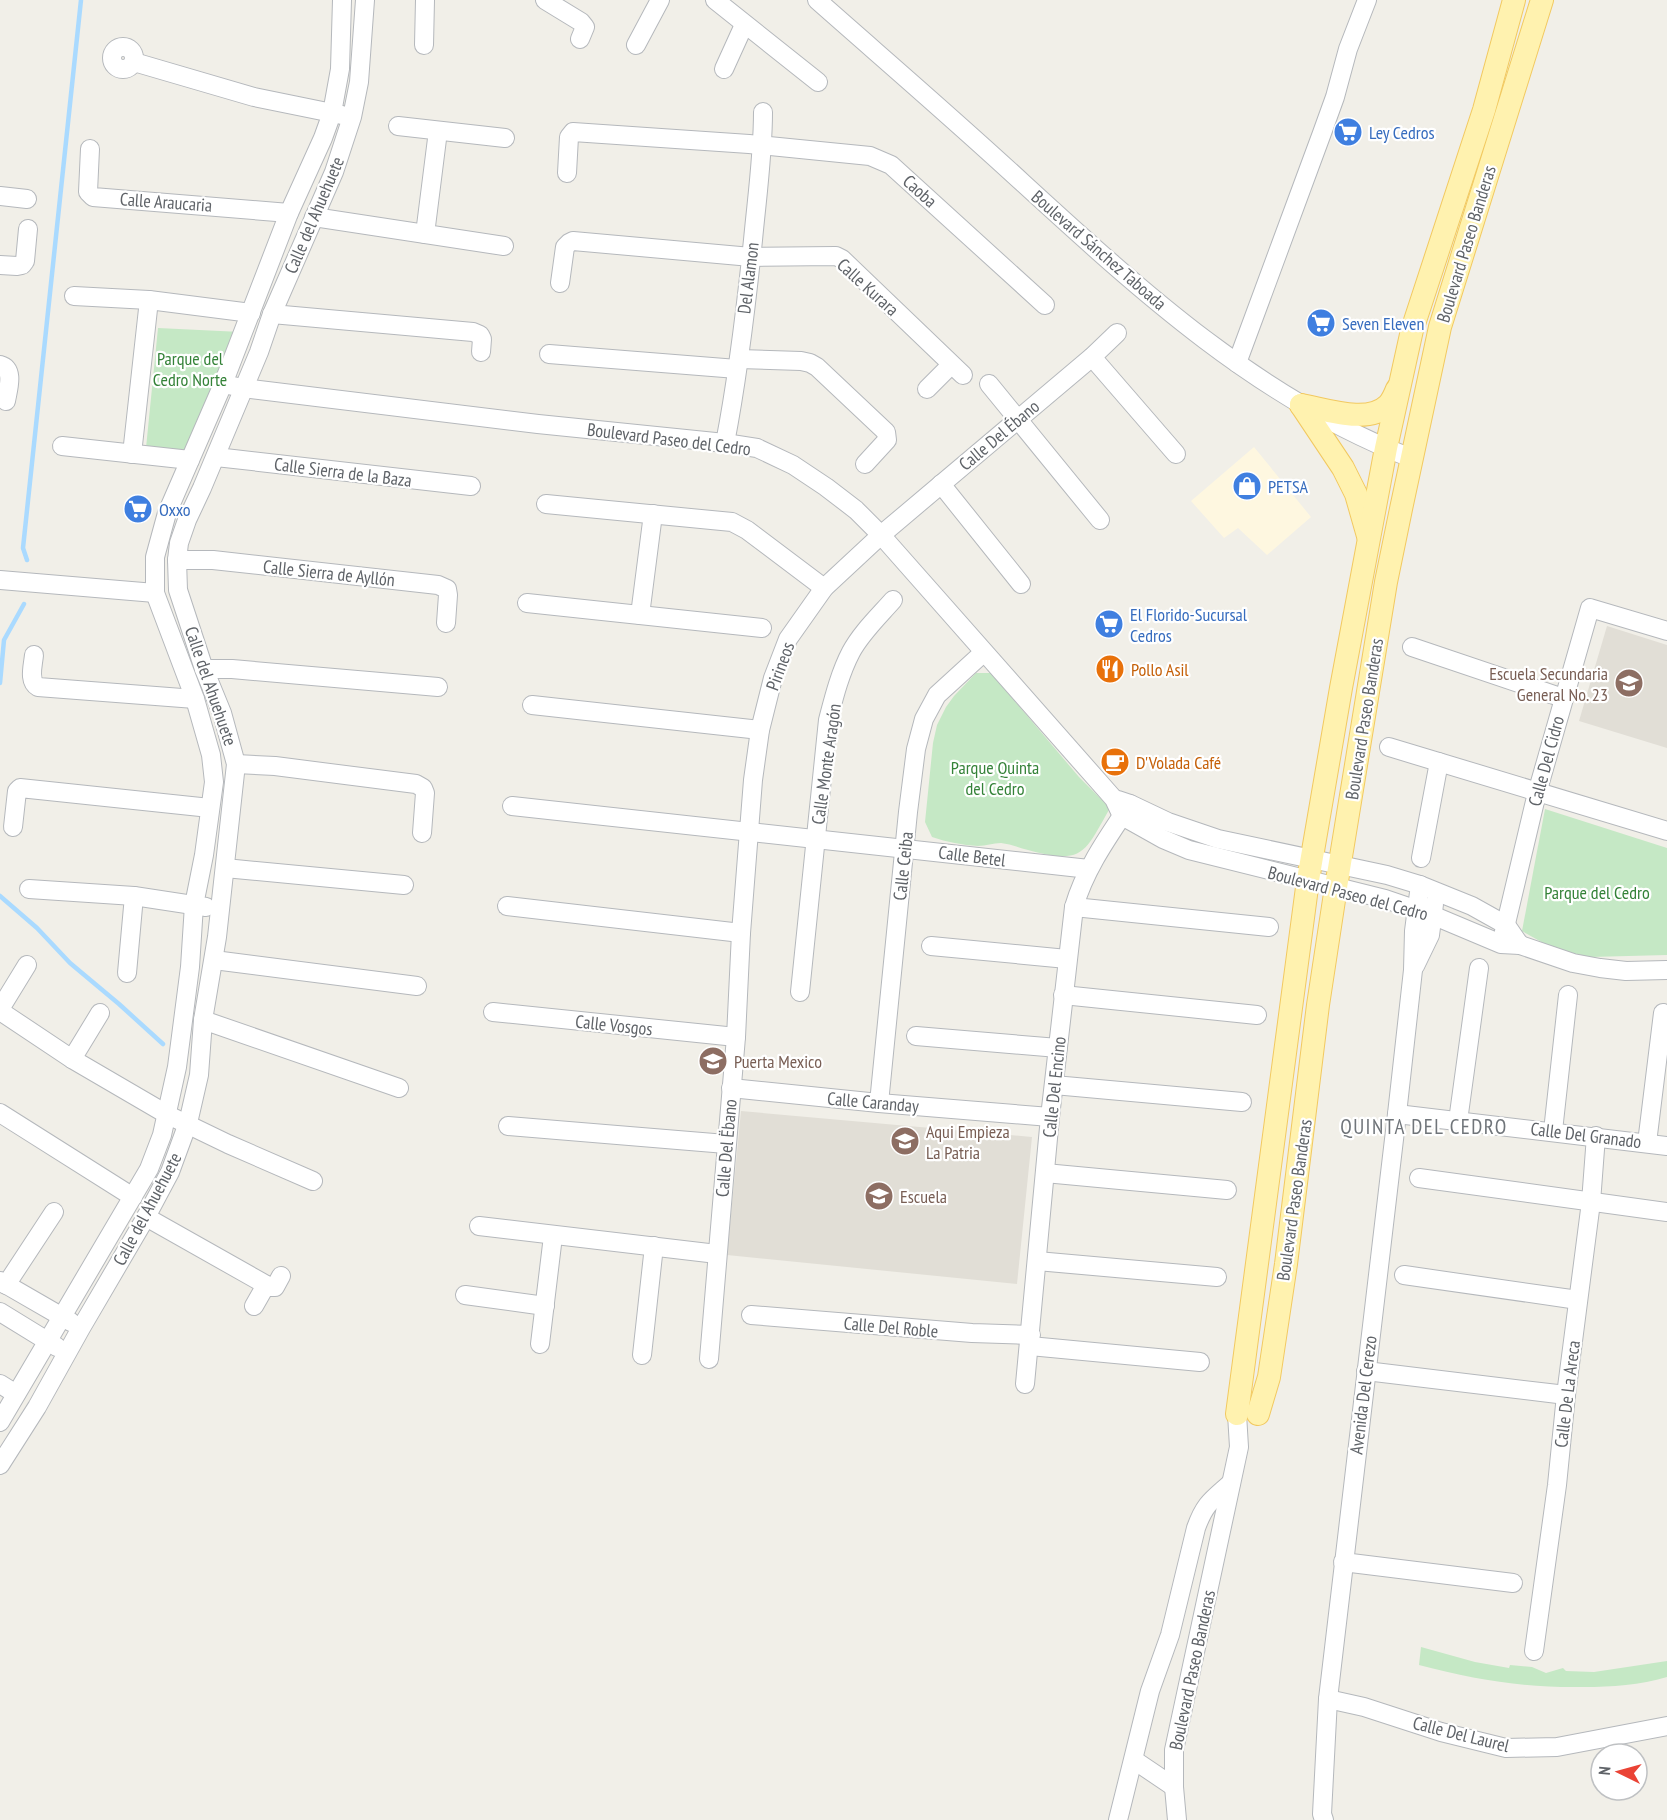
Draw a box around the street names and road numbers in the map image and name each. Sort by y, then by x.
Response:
street label: Calle del Ahuehuete [279,153,349,277]
street label: Boulevard Paseo Banderas [1431,163,1501,325]
street label: Caoba [898,170,942,212]
street label: Boulevard Sánchez Taboada [1027,185,1171,315]
street label: Calle Araucaria [119,187,213,217]
street label: Del Alamon [732,241,764,315]
street label: Calle Kurara [832,253,904,321]
street label: Calle Del Ébano [954,395,1044,475]
street label: Boulevard Paseo del Cedro [586,418,752,460]
street label: Calle Sierra de la Baza [273,452,413,492]
street label: Calle Sierra de Ayllón [262,555,396,591]
street label: Calle del Ahuehuete [180,623,242,749]
street label: Boulevard Paseo Banderas [1340,637,1388,801]
street label: Pirineos [761,639,799,693]
street label: Calle Monte Aragón [806,702,846,826]
street label: Calle Del Cidro [1523,713,1569,809]
street label: Calle Ceiba [888,831,918,901]
street label: Calle Betel [937,840,1008,872]
street label: Boulevard Paseo del Cedro [1265,861,1431,925]
street label: Calle Vosgos [574,1010,654,1040]
street label: Calle Del Encino [1037,1035,1071,1139]
street label: Calle Caranday [826,1087,920,1117]
street label: Calle Del Ëbano [710,1098,742,1198]
street label: Calle Del Granado [1529,1117,1643,1153]
street label: Boulevard Paseo Banderas [1271,1118,1317,1282]
street label: Calle del Ahuehuete [108,1149,186,1269]
street label: Calle Del Roble [843,1311,939,1343]
street label: Avenida Del Cerezo [1344,1334,1382,1456]
street label: Calle De La Areca [1549,1339,1585,1449]
street label: Boulevard Paseo Banderas [1164,1588,1220,1752]
street label: Calle Del Laurel [1410,1711,1512,1757]

